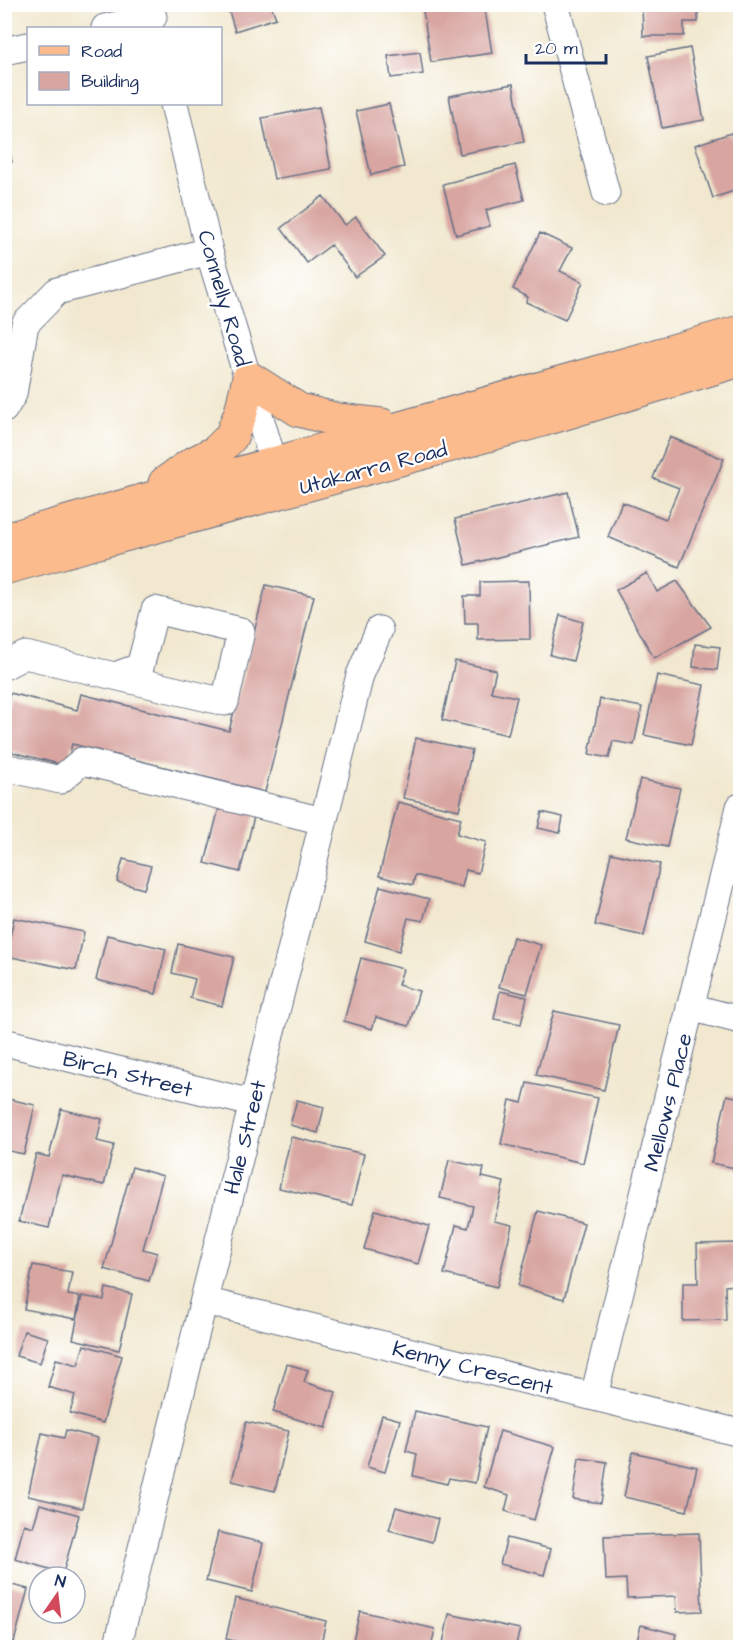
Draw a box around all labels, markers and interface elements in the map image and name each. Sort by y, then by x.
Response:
legend [27,27,222,105]
scale bar [526,27,606,65]
text: 20 m [535,36,578,61]
text: Road [81,39,122,64]
text: Building [81,69,139,95]
street label: Connelly Road [188,227,258,370]
street label: Utakarra Road [296,434,451,503]
street label: Mellows Place [636,1030,701,1175]
street label: Birch Street [60,1043,196,1106]
street label: Hale Street [216,1077,275,1198]
street label: Kenny Crescent [389,1334,556,1404]
north arrow [27,1565,87,1625]
text: N [53,1570,68,1593]

